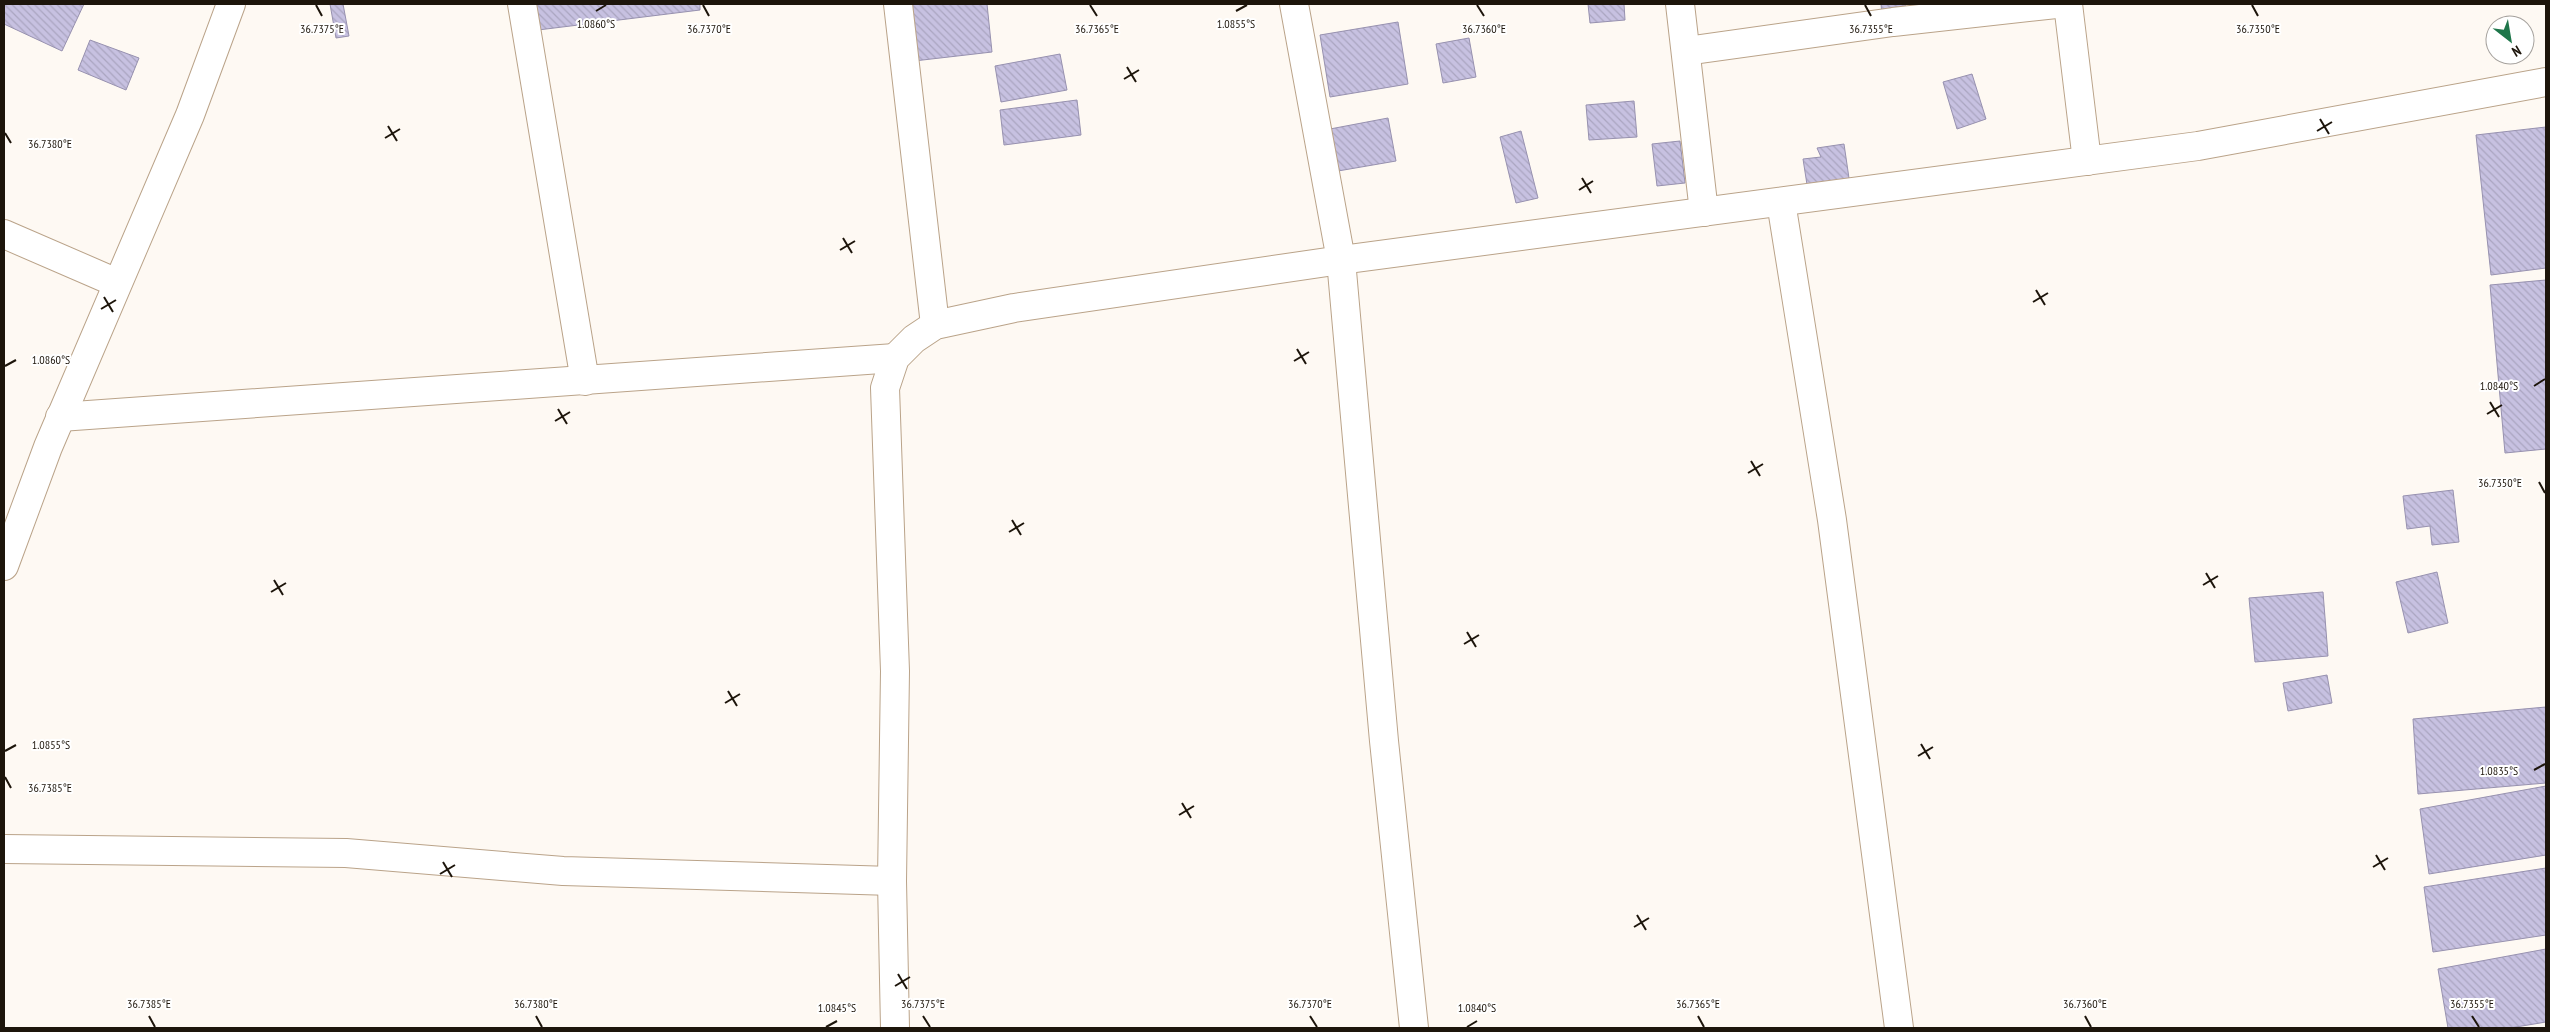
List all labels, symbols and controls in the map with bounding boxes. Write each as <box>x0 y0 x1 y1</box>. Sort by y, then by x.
north arrow <box>2485 15 2535 65</box>
text: 1.0860°S <box>577 16 615 31</box>
text: 1.0855°S <box>1217 16 1255 31</box>
text: 36.7375°E <box>300 21 344 36</box>
text: 36.7370°E <box>687 21 731 36</box>
text: 36.7365°E <box>1075 21 1119 36</box>
text: 36.7360°E <box>1462 21 1506 36</box>
text: 36.7355°E <box>1849 21 1893 36</box>
text: 36.7350°E <box>2236 21 2280 36</box>
text: N <box>2509 41 2525 61</box>
text: 36.7380°E <box>28 136 72 151</box>
text: 1.0860°S <box>32 352 70 367</box>
text: 1.0840°S <box>2480 378 2518 393</box>
text: 36.7350°E <box>2478 475 2522 490</box>
text: 1.0855°S <box>32 737 70 752</box>
text: 1.0835°S <box>2480 763 2518 778</box>
text: 36.7385°E <box>28 780 72 795</box>
text: 36.7385°E <box>127 996 171 1011</box>
text: 36.7380°E <box>514 996 558 1011</box>
text: 36.7375°E <box>901 996 945 1011</box>
text: 36.7370°E <box>1288 996 1332 1011</box>
text: 36.7365°E <box>1676 996 1720 1011</box>
text: 36.7360°E <box>2063 996 2107 1011</box>
text: 36.7355°E <box>2450 996 2494 1011</box>
text: 1.0845°S <box>818 1000 856 1015</box>
text: 1.0840°S <box>1458 1000 1496 1015</box>

